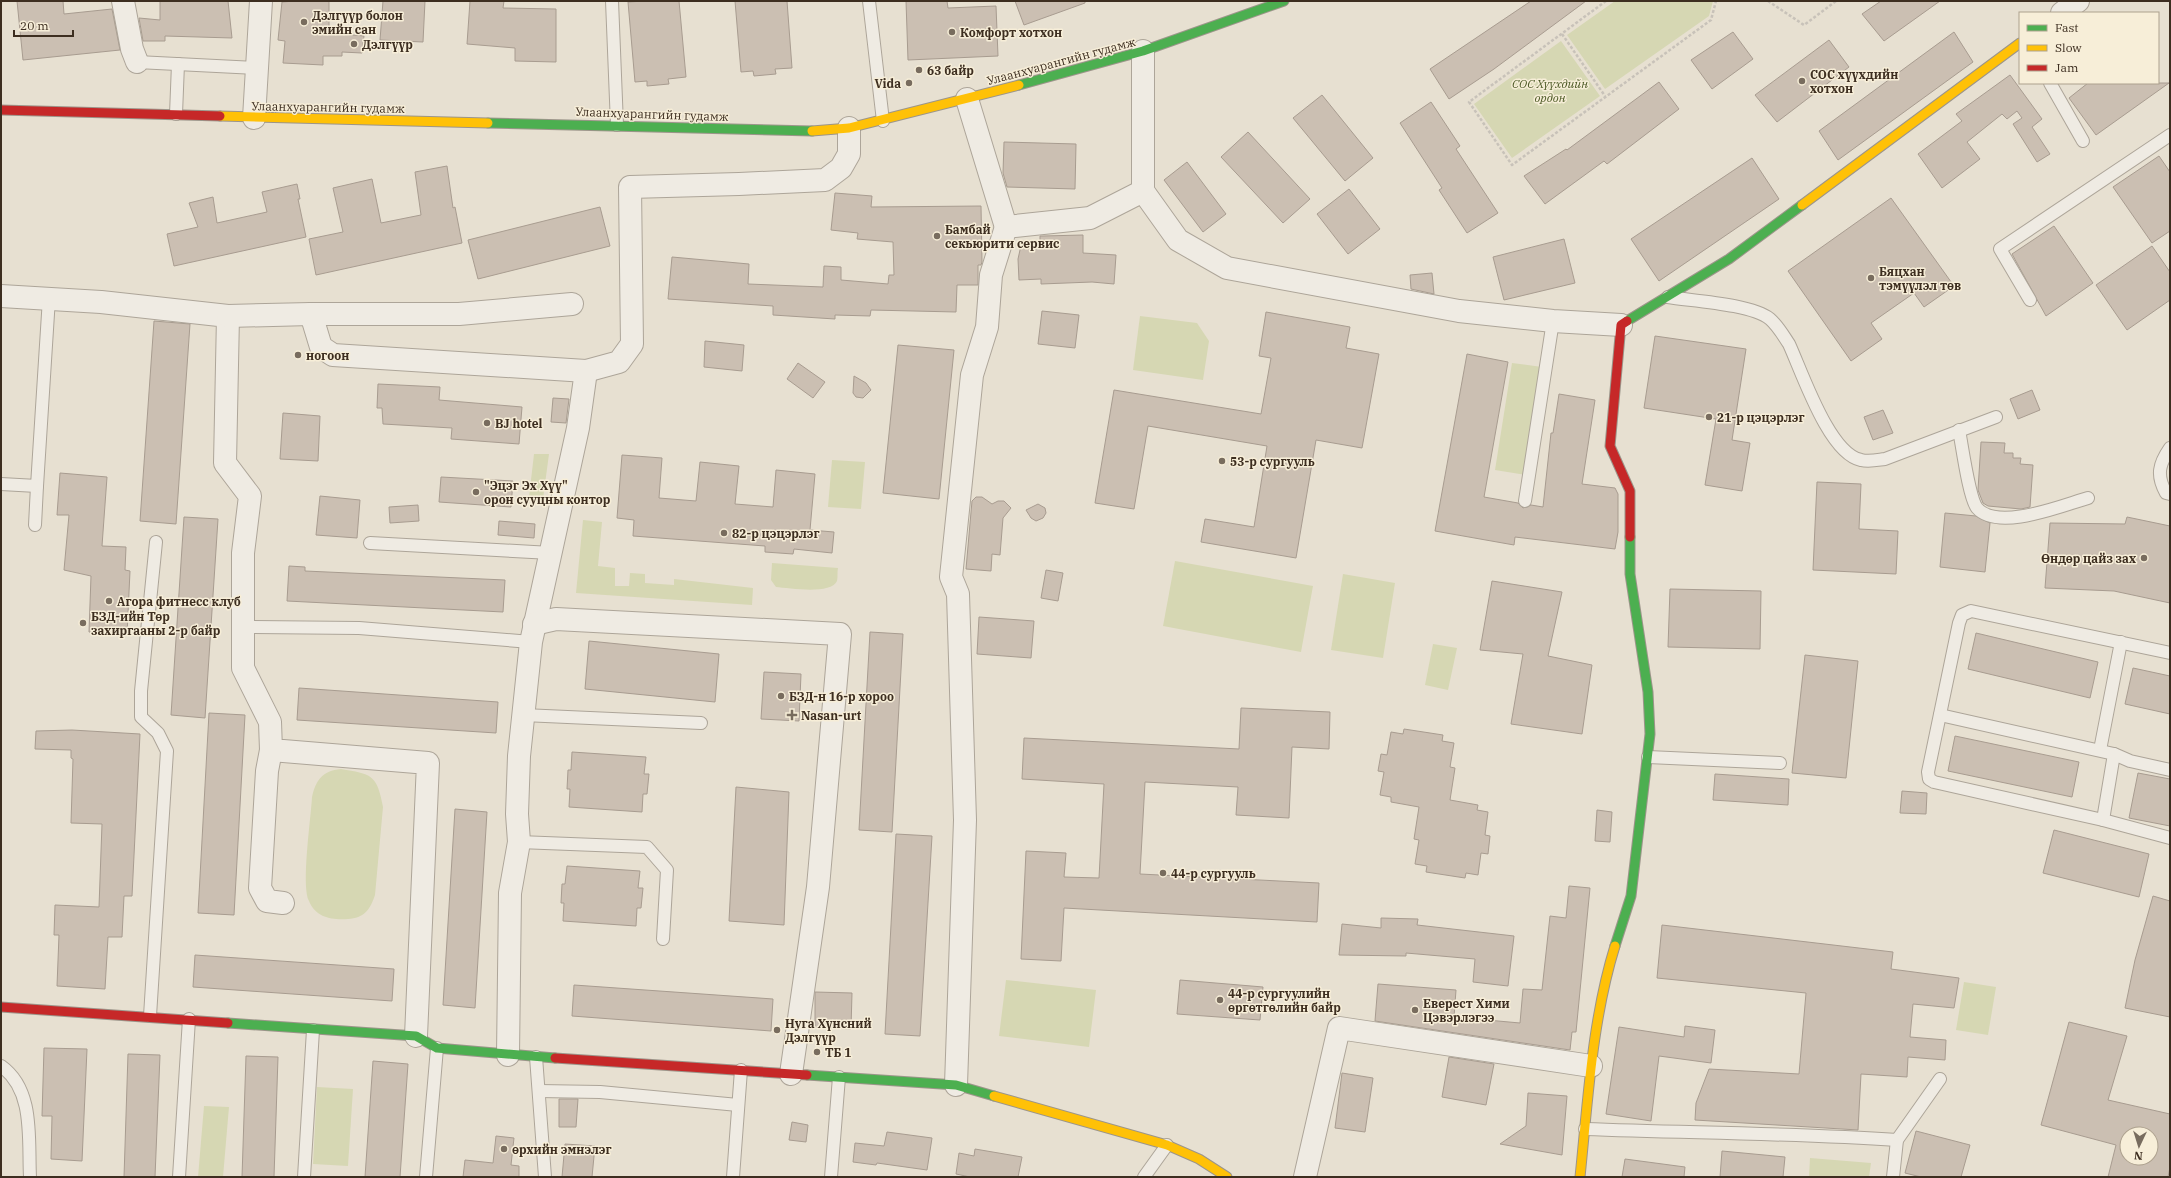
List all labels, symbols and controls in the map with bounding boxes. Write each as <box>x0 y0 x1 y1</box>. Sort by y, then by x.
place label: Дэлгүүр болон эмийн сан <box>312 8 403 37</box>
scale bar <box>14 12 73 38</box>
legend <box>2019 12 2159 84</box>
marker: Дэлгүүр болон эмийн сан <box>299 17 309 27</box>
text: 20 m <box>20 18 49 33</box>
text: Fast <box>2055 20 2079 35</box>
place label: Комфорт хотхон <box>960 25 1062 40</box>
marker: Комфорт хотхон <box>947 27 957 37</box>
street label: Улаанхуарангийн гудамж <box>985 34 1137 88</box>
place label: Дэлгүүр <box>362 37 413 52</box>
marker: Дэлгүүр <box>349 39 359 49</box>
text: Slow <box>2055 40 2082 55</box>
text: Jam <box>2055 60 2079 75</box>
place label: 63 байр <box>927 63 974 78</box>
marker: 63 байр <box>914 65 924 75</box>
place label: СОС хүүхдийн хотхон <box>1810 67 1898 96</box>
place label: Vida <box>874 76 901 91</box>
park label: СОС Хүүхдийн ордон <box>1512 76 1588 105</box>
marker: СОС хүүхдийн хотхон <box>1797 76 1807 86</box>
marker: Vida <box>904 78 914 88</box>
street label: Улаанхуарангийн гудамж <box>251 98 405 116</box>
street label: Улаанхуарангийн гудамж <box>575 104 729 124</box>
place label: Бамбай секьюрити сервис <box>945 222 1060 251</box>
marker: Бамбай секьюрити сервис <box>932 231 942 241</box>
place label: Бяцхан тэмүүлэл төв <box>1879 264 1961 293</box>
marker: Бяцхан тэмүүлэл төв <box>1866 273 1876 283</box>
place label: ногоон <box>306 348 349 363</box>
marker: ногоон <box>293 350 303 360</box>
place label: 21-р цэцэрлэг <box>1717 410 1805 425</box>
marker: 21-р цэцэрлэг <box>1704 412 1714 422</box>
place label: BJ hotel <box>495 416 542 431</box>
marker: BJ hotel <box>482 418 492 428</box>
place label: 53-р сургууль <box>1230 454 1315 469</box>
marker: 53-р сургууль <box>1217 456 1227 466</box>
place label: "Эцэг Эх Хүү" орон сууцны контор <box>484 478 611 507</box>
marker: "Эцэг Эх Хүү" орон сууцны контор <box>471 487 481 497</box>
place label: 82-р цэцэрлэг <box>732 526 820 541</box>
marker: 82-р цэцэрлэг <box>719 528 729 538</box>
place label: Өндөр цайз зах <box>2041 551 2136 566</box>
marker: Өндөр цайз зах <box>2139 553 2149 563</box>
place label: Агора фитнесс клуб <box>117 594 241 609</box>
marker: Агора фитнесс клуб <box>104 596 114 606</box>
place label: БЗД-ийн Төр захиргааны 2-р байр <box>91 609 221 638</box>
marker: БЗД-ийн Төр захиргааны 2-р байр <box>78 618 88 628</box>
place label: БЗД-н 16-р хороо <box>789 689 894 704</box>
marker: БЗД-н 16-р хороо <box>776 691 786 701</box>
place label: Nasan-urt <box>801 708 862 723</box>
marker: Nasan-urt <box>786 709 798 721</box>
place label: 44-р сургууль <box>1171 866 1256 881</box>
marker: 44-р сургууль <box>1158 868 1168 878</box>
place label: 44-р сургуулийн өргөтгөлийн байр <box>1228 986 1341 1015</box>
marker: 44-р сургуулийн өргөтгөлийн байр <box>1215 995 1225 1005</box>
place label: Еверест Хими Цэвэрлэгээ <box>1423 996 1510 1025</box>
marker: Еверест Хими Цэвэрлэгээ <box>1410 1005 1420 1015</box>
place label: Нуга Хүнсний Дэлгүүр <box>785 1016 872 1045</box>
marker: Нуга Хүнсний Дэлгүүр <box>772 1025 782 1035</box>
place label: ТБ 1 <box>825 1045 851 1060</box>
marker: ТБ 1 <box>812 1047 822 1057</box>
north arrow <box>2119 1126 2159 1166</box>
place label: өрхийн эмнэлэг <box>512 1142 612 1157</box>
marker: өрхийн эмнэлэг <box>499 1144 509 1154</box>
text: N <box>2133 1149 2143 1163</box>

